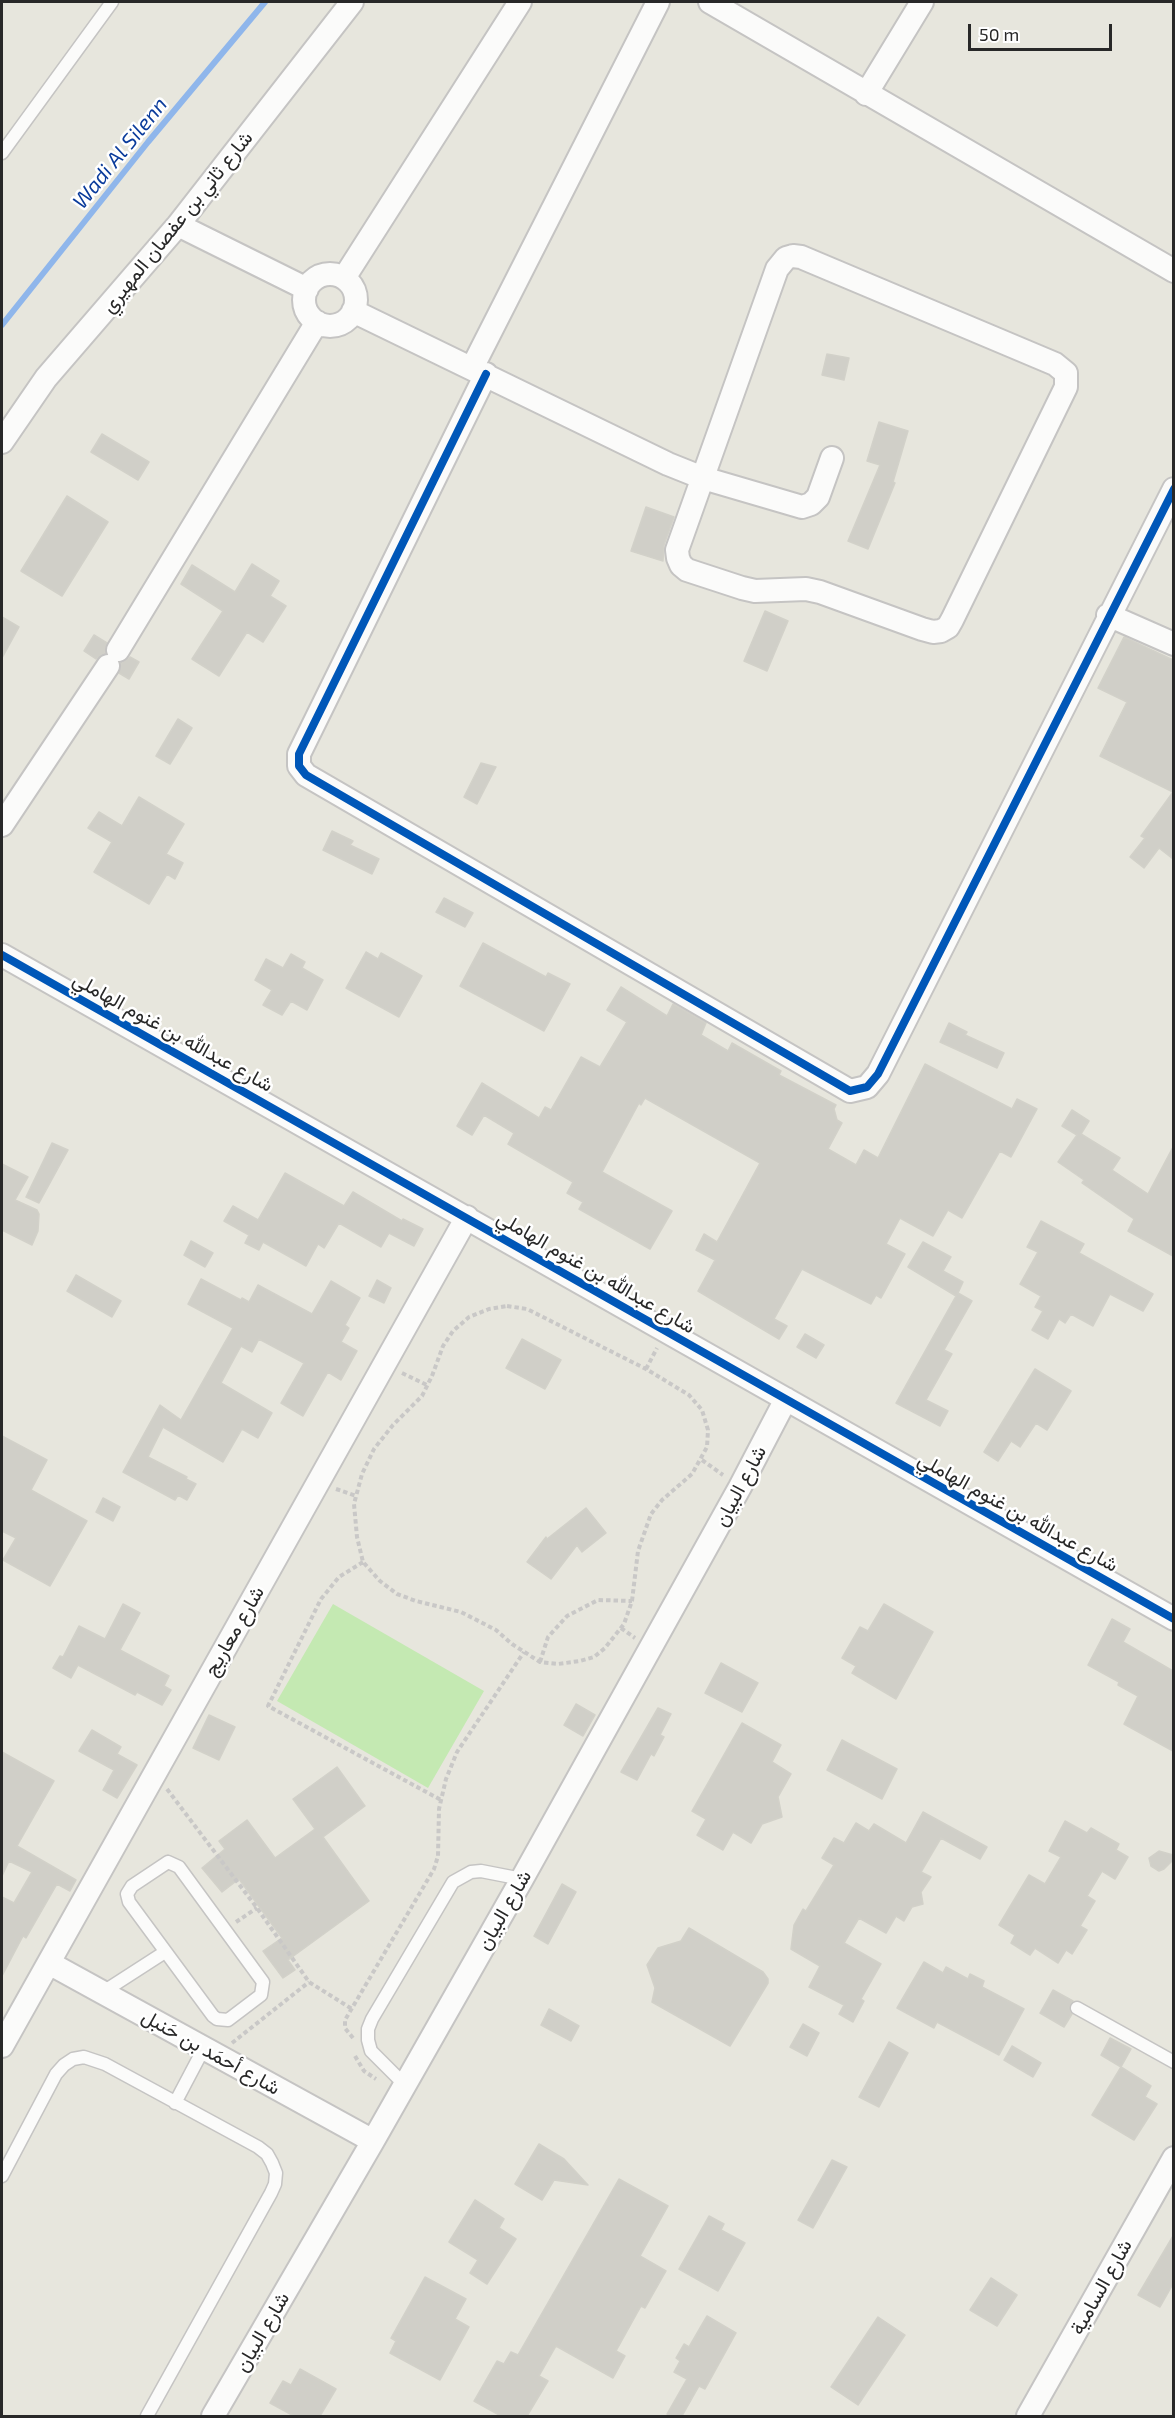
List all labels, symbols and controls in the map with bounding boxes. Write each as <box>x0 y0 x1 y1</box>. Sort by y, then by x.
scale bar <box>971 12 1115 50</box>
text: 50 m <box>979 23 1019 45</box>
water label: Wadi Al Silenn <box>67 92 173 214</box>
street label: شارع ثاني بن عفصان المهيري <box>96 126 258 318</box>
street label: شارع عبدالله بن غنوم الهاملي <box>69 967 277 1097</box>
street label: شارع عبدالله بن غنوم الهاملي <box>493 1205 699 1339</box>
street label: شارع البيان <box>709 1441 771 1531</box>
street label: شارع عبدالله بن غنوم الهاملي <box>914 1447 1122 1577</box>
street label: شارع معاريج <box>199 1582 269 1680</box>
street label: شارع البيان <box>472 1866 536 1954</box>
street label: شارع أحمَد بن حَنبل <box>138 2004 284 2100</box>
street label: شارع السامية <box>1065 2235 1137 2339</box>
street label: شارع البيان <box>230 2288 294 2376</box>

